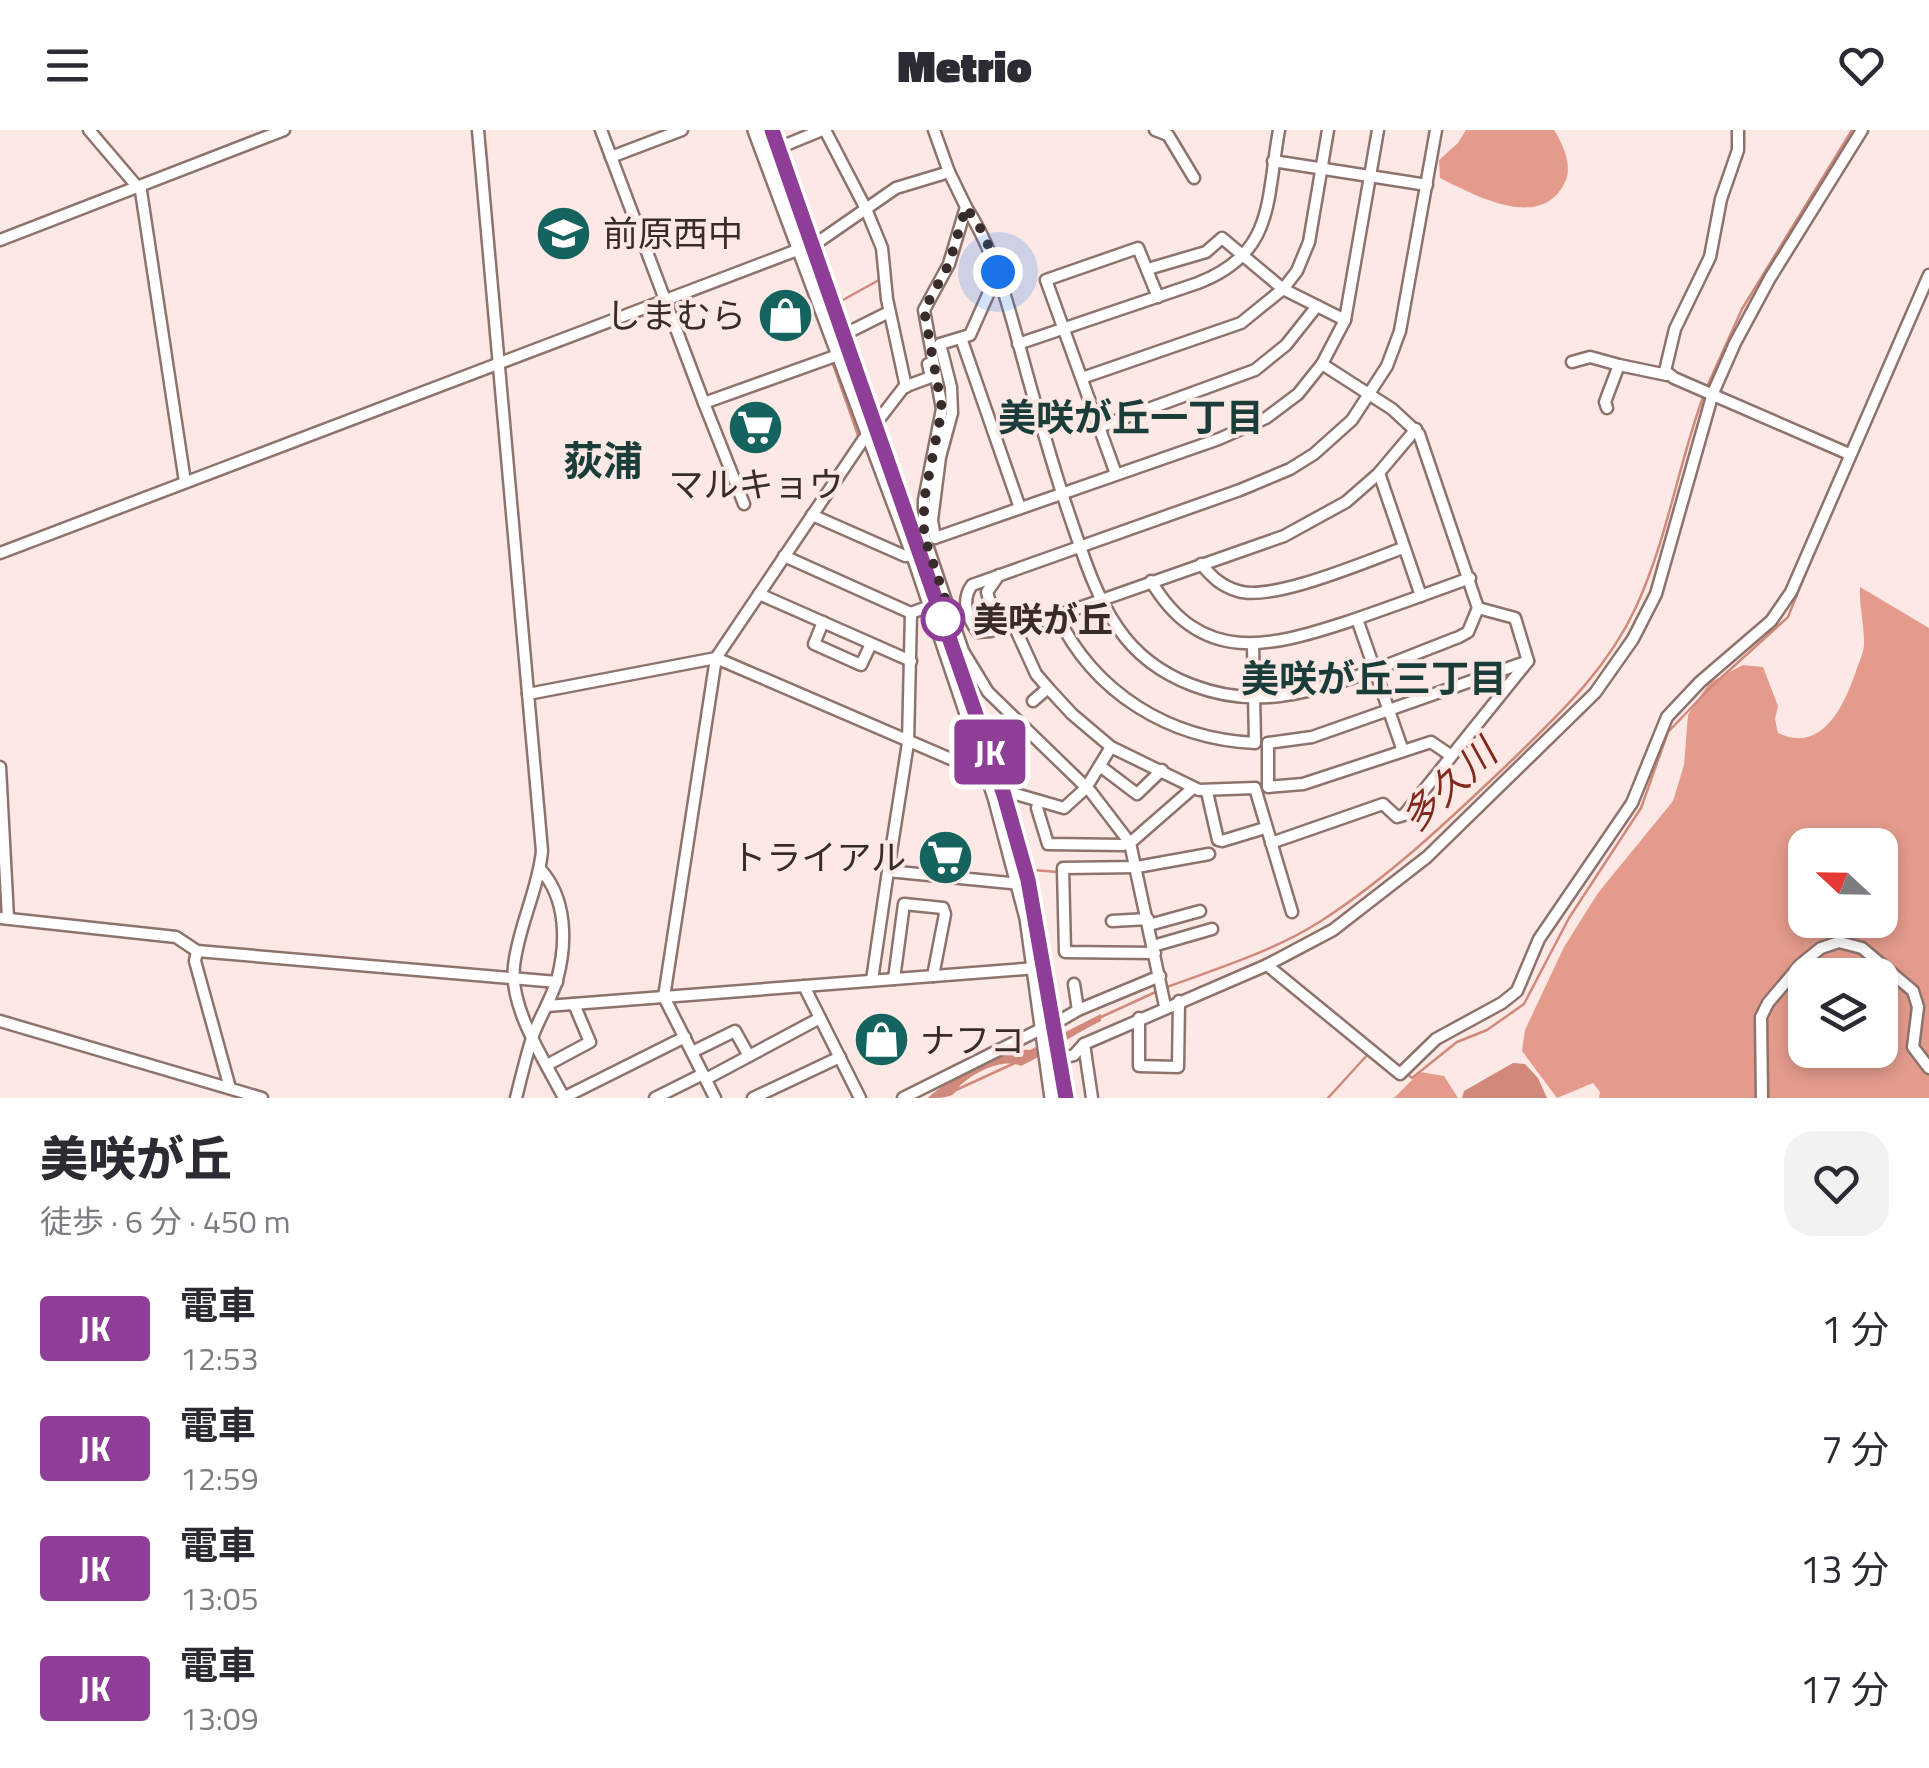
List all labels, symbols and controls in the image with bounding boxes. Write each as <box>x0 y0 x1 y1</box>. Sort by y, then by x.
text: Metrio <box>897 31 1032 99</box>
icon: menu <box>40 38 95 93</box>
icon: heart <box>1834 38 1889 93</box>
school or university icon: 前原西中 <box>534 203 594 263</box>
place label: 前原西中 <box>603 206 743 260</box>
your location <box>973 247 1023 297</box>
shop icon: しまむら <box>755 285 815 345</box>
place label: しまむら <box>606 288 746 342</box>
district label: 美咲が丘一丁目 <box>998 388 1264 446</box>
supermarket icon: マルキョウ <box>726 398 786 458</box>
district label: 荻浦 <box>563 430 643 491</box>
place label: マルキョウ <box>668 457 844 511</box>
place label: 美咲が丘 <box>973 592 1113 646</box>
marker: 美咲が丘 <box>922 598 964 640</box>
district label: 美咲が丘三丁目 <box>1241 649 1507 707</box>
line badge: JK <box>945 720 1035 784</box>
water label: 多久川 <box>1387 722 1512 845</box>
text: JK <box>974 725 1006 779</box>
supermarket icon: トライアル <box>915 827 975 887</box>
north arrow <box>1788 828 1898 938</box>
map controls <box>1788 828 1898 1068</box>
place label: トライアル <box>731 830 906 884</box>
button: layers <box>1788 958 1898 1068</box>
shop icon: ナフコ <box>851 1010 911 1070</box>
place label: ナフコ <box>920 1013 1025 1067</box>
text: 美咲が丘 <box>40 1122 232 1195</box>
button: heart <box>1784 1131 1889 1236</box>
text: 徒歩 · 6 分 · 450 m <box>40 1197 291 1245</box>
text: 電車 <box>180 1276 256 1334</box>
text: 1 分 <box>1821 1300 1889 1358</box>
text: JK <box>79 1301 111 1355</box>
text: 12:53 <box>180 1334 259 1382</box>
text: 電車 <box>180 1396 256 1454</box>
text: 7 分 <box>1821 1420 1889 1478</box>
text: JK <box>79 1421 111 1475</box>
text: 12:59 <box>180 1454 259 1502</box>
text: 電車 <box>180 1516 256 1574</box>
text: 13 分 <box>1800 1540 1889 1598</box>
text: JK <box>79 1541 111 1595</box>
text: 13:05 <box>180 1574 259 1622</box>
text: 電車 <box>180 1636 256 1694</box>
text: 17 分 <box>1800 1660 1889 1718</box>
text: JK <box>79 1661 111 1715</box>
text: 13:09 <box>180 1694 259 1742</box>

